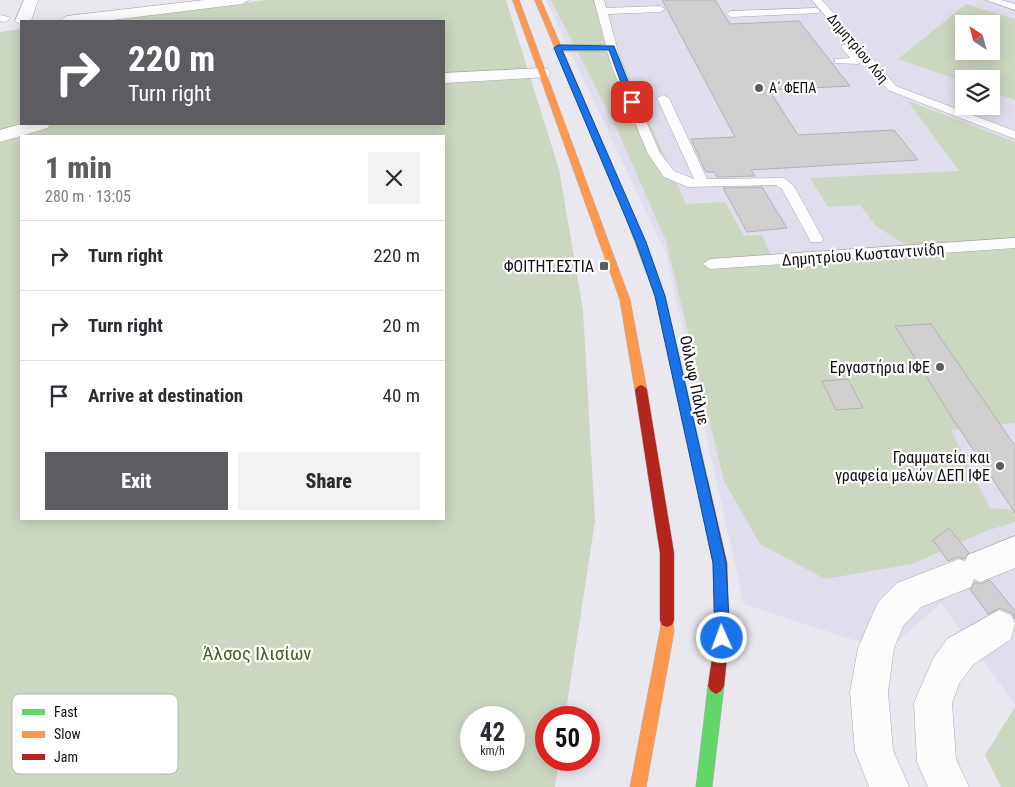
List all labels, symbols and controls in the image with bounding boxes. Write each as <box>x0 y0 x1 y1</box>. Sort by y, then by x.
street label: Δημητρίου Λόη <box>824 10 892 86</box>
north arrow <box>955 15 1000 60</box>
map controls <box>955 15 1000 115</box>
text: 220 m <box>128 39 215 80</box>
icon: right <box>45 40 110 105</box>
button: layers <box>955 70 1000 115</box>
place label: Α΄ ΦΕΠΑ <box>769 80 816 96</box>
text: Turn right <box>128 81 211 106</box>
pin <box>611 81 653 123</box>
marker: Α΄ ΦΕΠΑ <box>753 82 765 94</box>
icon: arrive <box>618 88 646 116</box>
text: 1 min <box>45 150 112 185</box>
button: close <box>368 152 420 204</box>
text: 280 m · 13:05 <box>45 187 131 206</box>
street label: Δημητρίου Κωσταντινίδη <box>781 239 945 270</box>
icon: right <box>45 242 73 270</box>
text: Turn right <box>88 244 163 267</box>
text: 220 m <box>373 244 420 267</box>
place label: ΦΟΙΤΗΤ.ΕΣΤΙΑ <box>504 257 594 276</box>
marker: ΦΟΙΤΗΤ.ΕΣΤΙΑ <box>598 260 610 272</box>
icon: right <box>45 312 73 340</box>
text: Turn right <box>88 314 163 337</box>
text: 20 m <box>383 314 420 337</box>
street label: Ούλωφ Πάλμε <box>676 334 713 427</box>
place label: Εργαστήρια ΙΦΕ <box>830 358 930 377</box>
marker: Εργαστήρια ΙΦΕ <box>934 361 946 373</box>
icon: arrive <box>45 382 73 410</box>
text: Arrive at destination <box>88 384 243 407</box>
text: 40 m <box>383 384 420 407</box>
place label: Γραμματεία και γραφεία μελών ΔΕΠ ΙΦΕ <box>835 448 990 485</box>
button: Exit <box>45 452 228 510</box>
button: Share <box>238 452 420 510</box>
marker: Γραμματεία και γραφεία μελών ΔΕΠ ΙΦΕ <box>994 460 1006 472</box>
position arrow <box>695 611 747 663</box>
park label: Άλσος Ιλισίων <box>203 642 311 665</box>
legend <box>12 694 178 774</box>
text: Fast <box>54 704 78 720</box>
speed limit sign: 50 <box>535 706 600 771</box>
text: 42 <box>480 718 505 747</box>
text: Slow <box>54 726 81 742</box>
text: km/h <box>480 744 505 758</box>
text: Jam <box>54 749 78 765</box>

